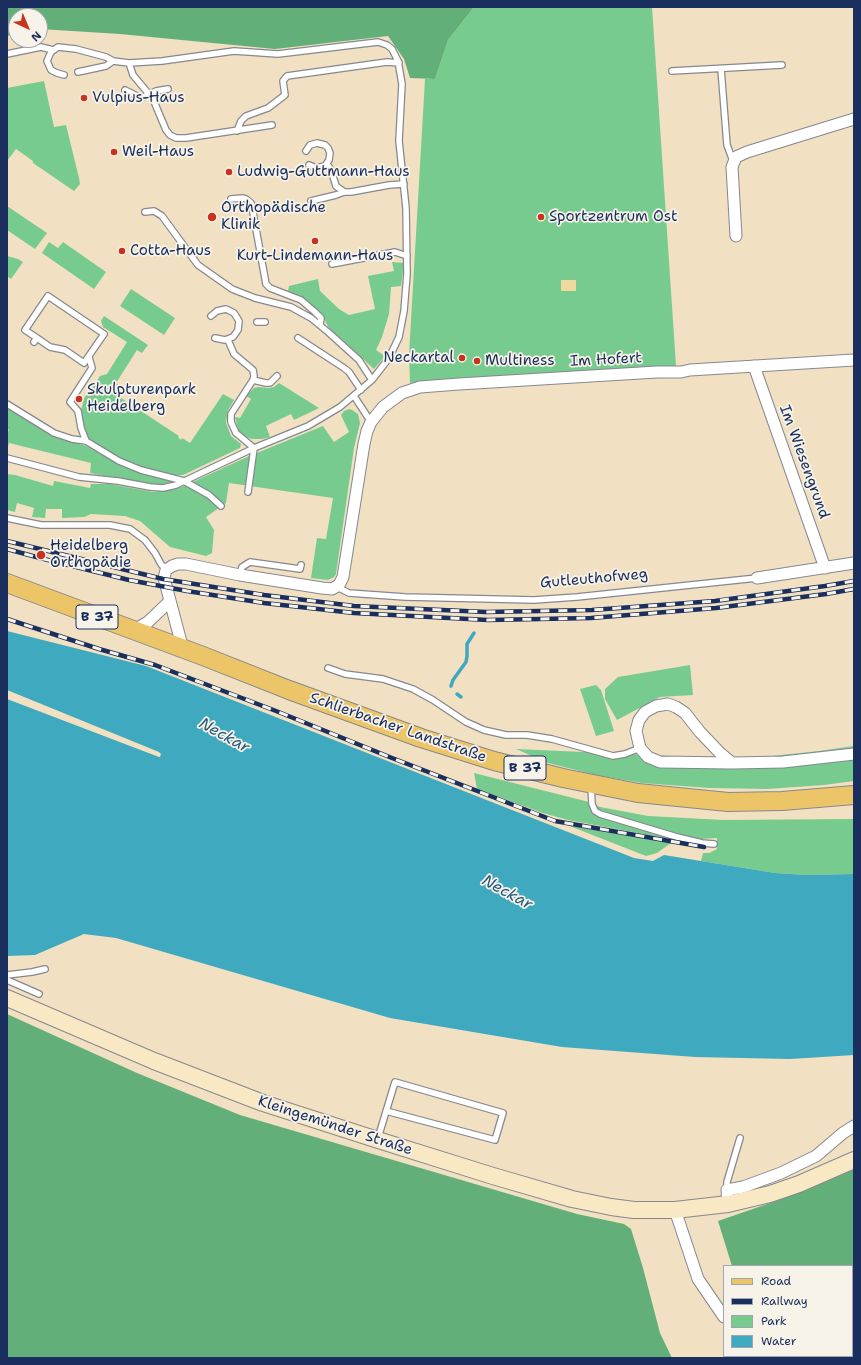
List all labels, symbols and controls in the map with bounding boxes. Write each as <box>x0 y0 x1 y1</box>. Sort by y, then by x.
north arrow <box>8 8 48 48</box>
text: N <box>28 28 44 45</box>
place label: Vulpius-Haus <box>92 89 185 107</box>
marker: Vulpius-Haus <box>79 93 89 103</box>
place label: Weil-Haus <box>122 143 194 161</box>
marker: Weil-Haus <box>109 147 119 157</box>
place label: Ludwig-Guttmann-Haus <box>237 163 410 181</box>
marker: Ludwig-Guttmann-Haus <box>224 167 234 177</box>
place label: Orthopädische Klinik <box>221 199 326 234</box>
place label: Sportzentrum Ost <box>549 208 677 226</box>
marker: Orthopädische Klinik <box>206 211 218 223</box>
marker: Sportzentrum Ost <box>536 212 546 222</box>
marker: Kurt-Lindemann-Haus <box>310 236 320 246</box>
place label: Cotta-Haus <box>130 242 211 260</box>
marker: Cotta-Haus <box>117 246 127 256</box>
place label: Kurt-Lindemann-Haus <box>237 247 393 265</box>
place label: Neckartal <box>383 349 454 367</box>
street label: Im Hofert <box>570 349 642 371</box>
place label: Multiness <box>485 352 555 370</box>
marker: Neckartal <box>457 353 467 363</box>
marker: Multiness <box>472 356 482 366</box>
place label: Skulpturenpark Heidelberg <box>87 381 196 416</box>
marker: Skulpturenpark Heidelberg <box>74 394 84 404</box>
street label: Im Wiesengrund <box>775 403 833 521</box>
place label: Heidelberg Orthopädie <box>50 537 131 572</box>
marker: Heidelberg Orthopädie <box>35 549 47 561</box>
street label: Gutleuthofweg <box>539 565 649 593</box>
road number: B 37 <box>76 605 118 629</box>
street label: Schlierbacher Landstraße <box>307 689 489 767</box>
water label: Neckar <box>195 714 253 758</box>
road number: B 37 <box>504 756 546 780</box>
water label: Neckar <box>478 871 536 915</box>
street label: Kleingemünder Straße <box>256 1093 414 1159</box>
legend <box>723 1265 853 1357</box>
text: Road <box>761 1273 791 1289</box>
text: Railway <box>761 1293 808 1309</box>
text: Park <box>761 1313 787 1329</box>
text: Water <box>761 1333 796 1349</box>

